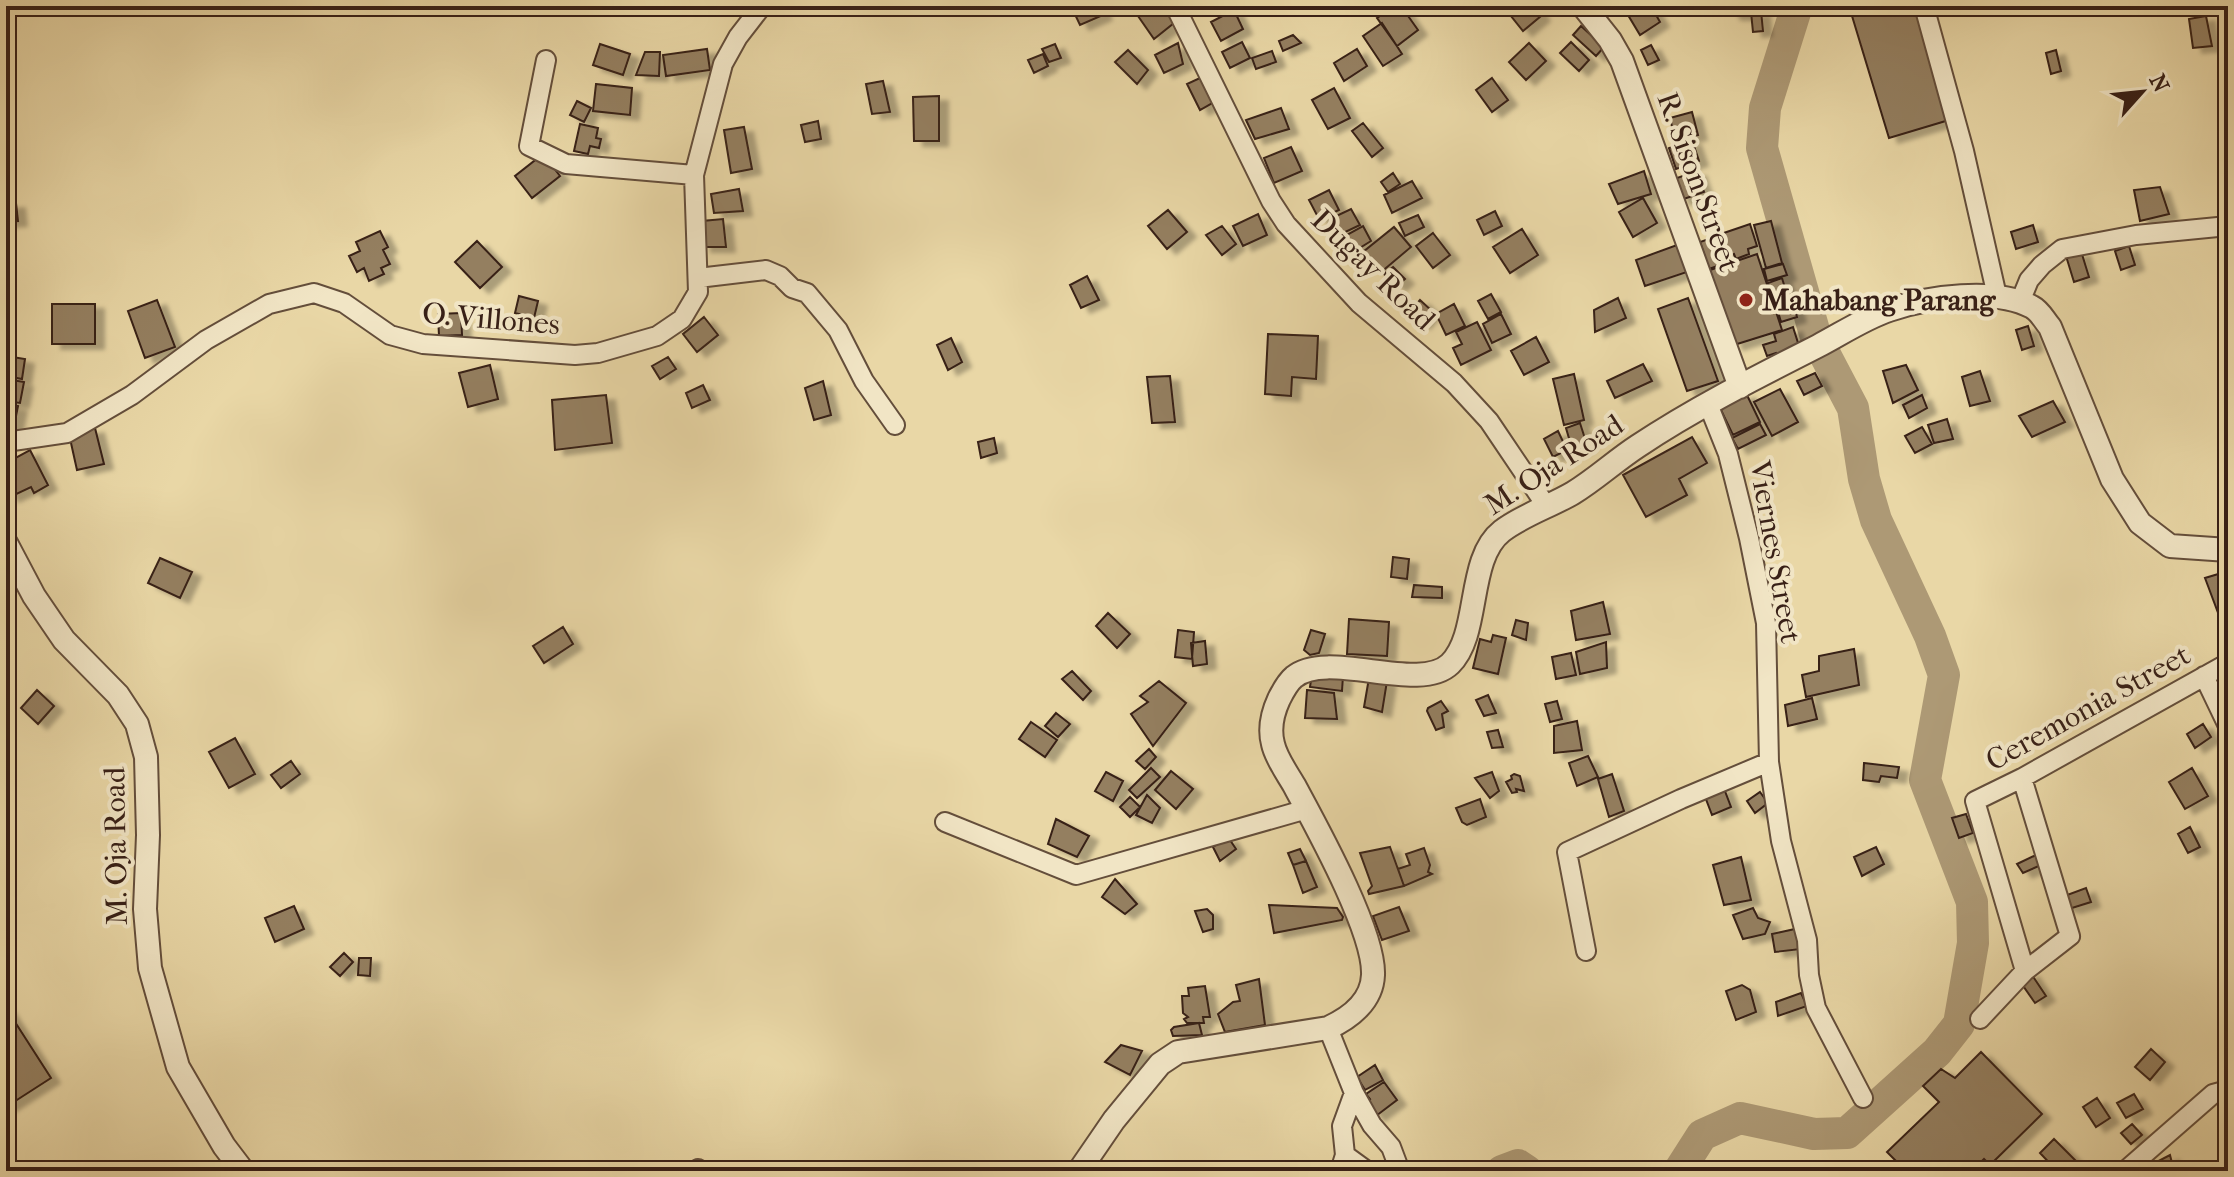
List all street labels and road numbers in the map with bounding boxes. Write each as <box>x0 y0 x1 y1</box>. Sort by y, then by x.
street label: R. Sison Street <box>1649 88 1747 277</box>
street label: Dugay Road <box>1304 202 1443 338</box>
street label: O. Villones <box>421 296 561 342</box>
street label: M. Oja Road <box>1478 407 1630 523</box>
street label: Viernes Street <box>1742 457 1808 646</box>
street label: Ceremonia Street <box>1980 637 2196 779</box>
street label: M. Oja Road <box>97 766 135 925</box>

